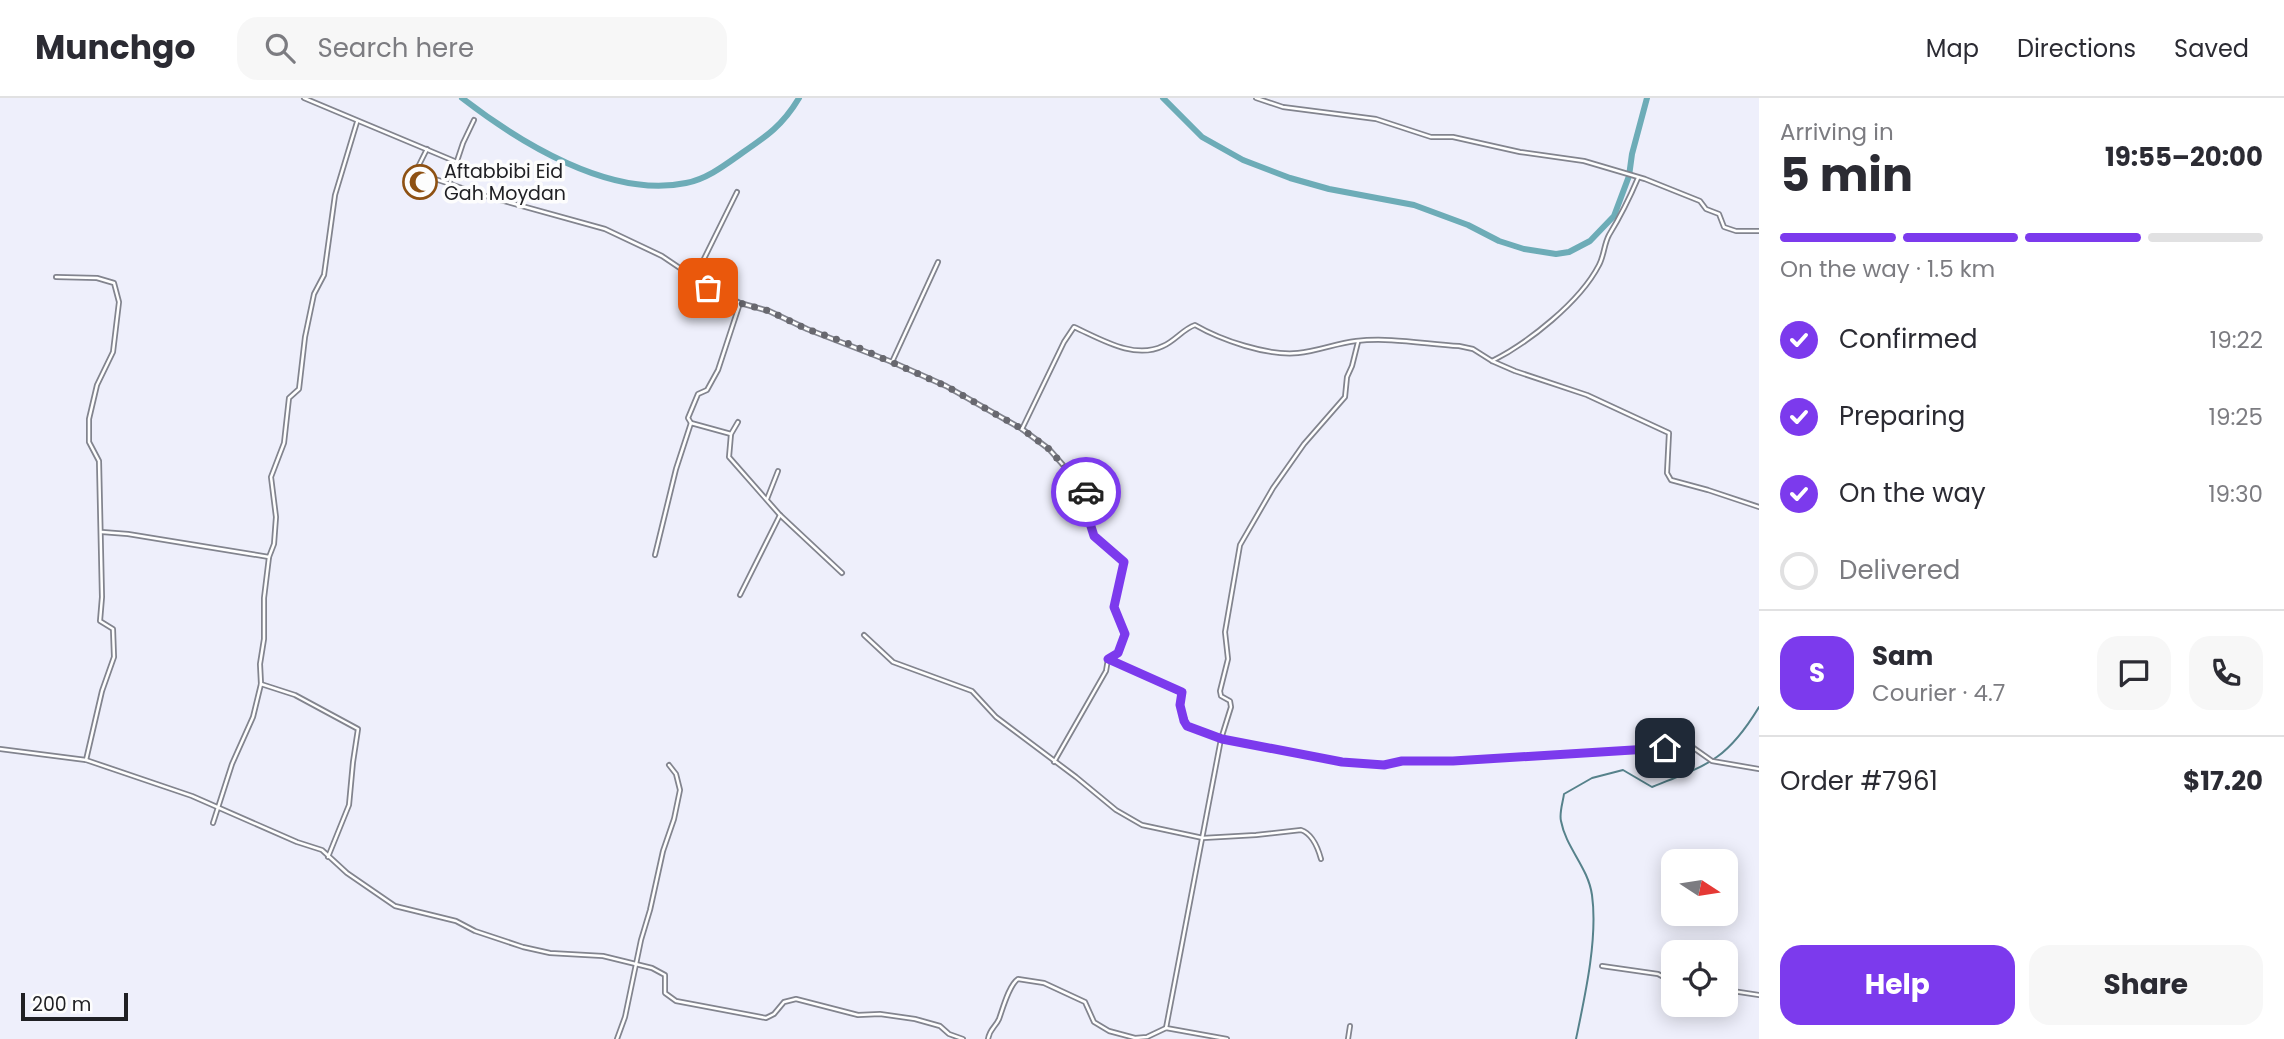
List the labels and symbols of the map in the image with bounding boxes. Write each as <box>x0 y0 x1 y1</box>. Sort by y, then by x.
place label: Aftabbibi Eid Gah Moydan <box>444 158 566 207</box>
mosque icon: Aftabbibi Eid Gah Moydan <box>401 163 439 201</box>
pin <box>678 258 738 318</box>
courier <box>1051 457 1121 527</box>
pin <box>1635 718 1695 778</box>
north arrow <box>1661 849 1738 926</box>
scale bar <box>21 990 128 1022</box>

